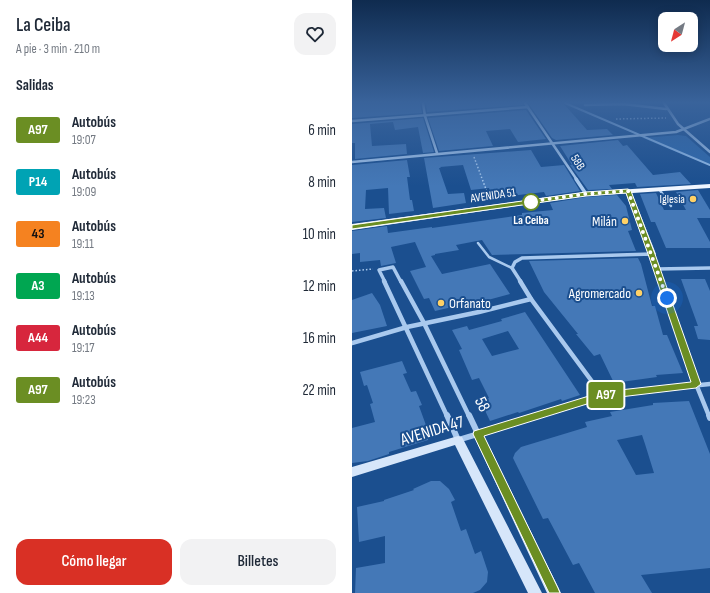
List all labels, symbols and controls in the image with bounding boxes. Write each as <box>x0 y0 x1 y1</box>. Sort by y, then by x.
north arrow <box>658 12 698 52</box>
map controls <box>658 12 698 52</box>
button: heart <box>294 13 336 55</box>
text: La Ceiba <box>16 14 71 37</box>
text: A pie · 3 min · 210 m <box>16 41 100 57</box>
text: Salidas <box>16 76 54 95</box>
text: Autobús <box>72 113 116 132</box>
text: A97 <box>28 121 48 138</box>
text: 6 min <box>308 121 336 140</box>
text: 19:07 <box>72 132 96 148</box>
street label: 58B <box>567 152 588 173</box>
text: Autobús <box>72 165 116 184</box>
text: P14 <box>29 173 47 190</box>
text: 8 min <box>308 173 336 192</box>
text: 19:09 <box>72 184 96 200</box>
street label: AVENIDA 51 <box>469 185 517 206</box>
place label: Iglesia <box>660 192 685 207</box>
marker: La Ceiba <box>522 193 540 211</box>
marker: Iglesia <box>688 194 698 204</box>
place label: La Ceiba <box>513 213 549 228</box>
place label: Milán <box>592 213 617 230</box>
marker: Milán <box>620 216 630 226</box>
text: Autobús <box>72 217 116 236</box>
text: 43 <box>32 225 44 242</box>
text: 10 min <box>303 225 336 244</box>
text: 19:11 <box>72 236 94 252</box>
text: Autobús <box>72 269 116 288</box>
text: A3 <box>32 277 44 294</box>
text: 12 min <box>303 277 336 296</box>
place label: Agromercado <box>568 285 631 302</box>
text: 19:13 <box>72 288 95 304</box>
marker: Agromercado <box>634 288 644 298</box>
your location <box>657 288 677 308</box>
place label: Orfanato <box>449 295 491 312</box>
marker: Orfanato <box>436 298 446 308</box>
text: Autobús <box>72 321 116 340</box>
text: A44 <box>28 329 48 346</box>
text: 16 min <box>303 329 336 348</box>
text: 19:17 <box>72 340 95 356</box>
text: Autobús <box>72 373 116 392</box>
text: A97 <box>28 381 48 398</box>
text: 22 min <box>302 381 336 400</box>
line badge: A97 <box>583 382 629 408</box>
text: A97 <box>596 386 616 403</box>
text: 19:23 <box>72 392 96 408</box>
street label: 58 <box>470 394 494 415</box>
street label: AVENIDA 47 <box>397 412 467 450</box>
button: Cómo llegar <box>16 539 172 585</box>
button: Billetes <box>180 539 336 585</box>

